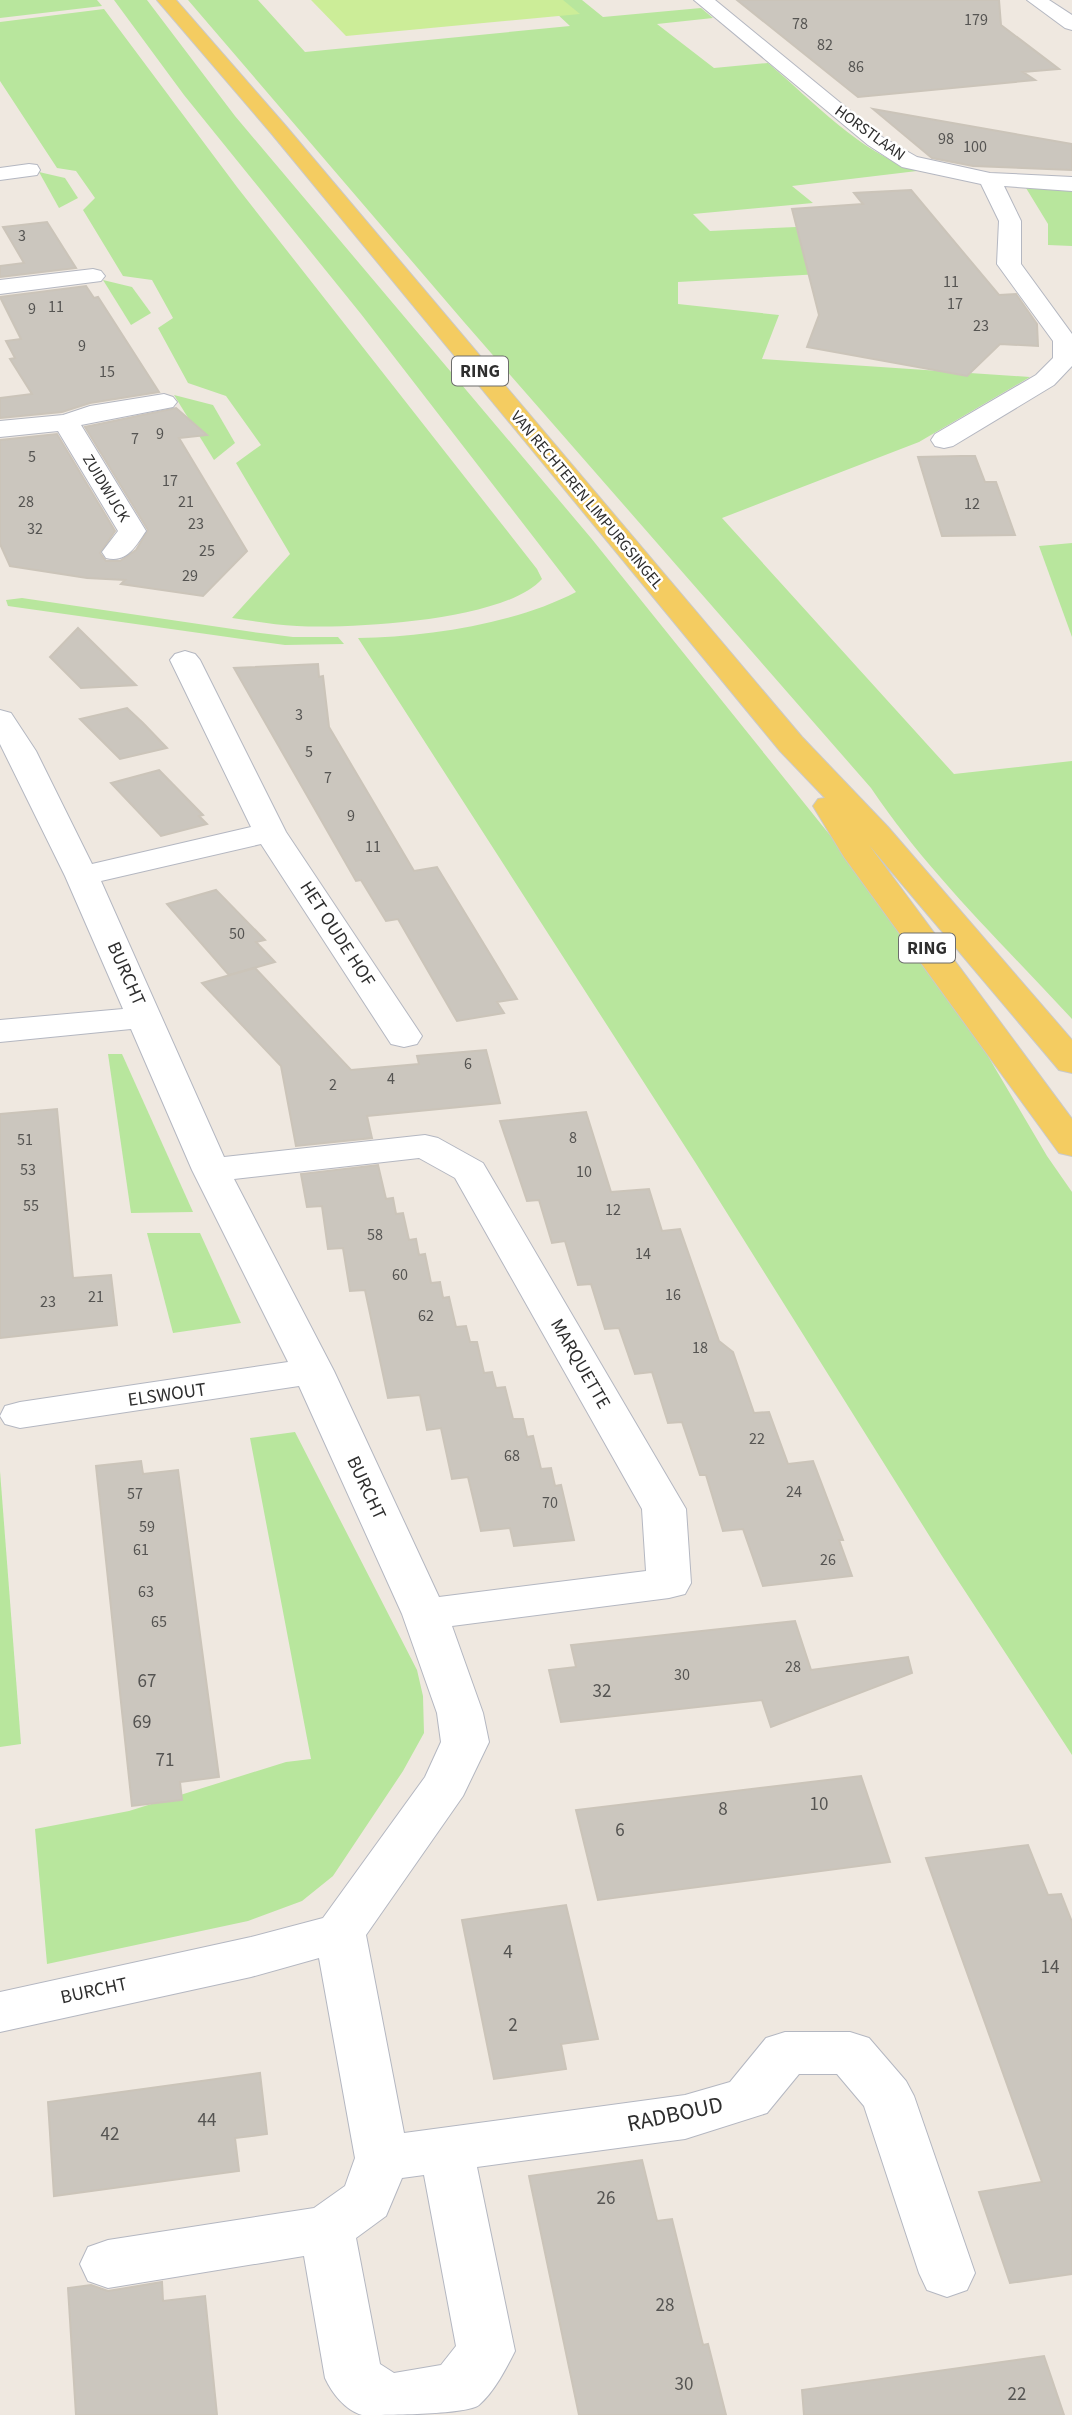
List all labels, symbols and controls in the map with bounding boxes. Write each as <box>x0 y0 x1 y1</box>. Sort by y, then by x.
house number: 179 <box>964 9 988 31</box>
house number: 78 <box>792 13 808 35</box>
house number: 82 <box>817 34 833 56</box>
house number: 86 <box>848 56 864 78</box>
street label: HORSTLAAN <box>830 100 910 166</box>
house number: 98 <box>938 128 954 150</box>
house number: 100 <box>963 136 987 158</box>
house number: 3 <box>18 225 26 247</box>
house number: 11 <box>943 271 959 293</box>
house number: 17 <box>947 293 963 315</box>
house number: 11 <box>48 296 64 318</box>
house number: 9 <box>28 298 36 320</box>
house number: 23 <box>973 315 989 337</box>
house number: 9 <box>78 335 86 357</box>
road number: RING <box>452 356 508 386</box>
house number: 15 <box>99 361 115 383</box>
street label: VAN RECHTEREN LIMPURGSINGEL <box>506 406 668 594</box>
house number: 9 <box>156 423 164 445</box>
house number: 7 <box>131 428 139 450</box>
house number: 5 <box>28 446 36 468</box>
street label: ZUIDWIJCK <box>77 450 135 527</box>
house number: 17 <box>162 470 178 492</box>
house number: 28 <box>18 491 34 513</box>
house number: 21 <box>178 491 194 513</box>
house number: 12 <box>964 493 980 515</box>
house number: 23 <box>188 513 204 535</box>
house number: 32 <box>27 518 43 540</box>
house number: 25 <box>199 540 215 562</box>
house number: 29 <box>182 565 198 587</box>
house number: 3 <box>295 704 303 726</box>
house number: 5 <box>305 741 313 763</box>
house number: 7 <box>324 767 332 789</box>
house number: 9 <box>347 805 355 827</box>
house number: 11 <box>365 836 381 858</box>
street label: HET OUDE HOF <box>293 876 381 992</box>
house number: 50 <box>229 923 245 945</box>
road number: RING <box>899 933 955 962</box>
street label: BURCHT <box>100 938 152 1010</box>
house number: 6 <box>464 1053 472 1075</box>
house number: 4 <box>387 1068 395 1090</box>
house number: 2 <box>329 1074 337 1096</box>
house number: 8 <box>569 1127 577 1149</box>
house number: 51 <box>17 1129 33 1151</box>
house number: 53 <box>20 1159 36 1181</box>
house number: 10 <box>576 1161 592 1183</box>
house number: 55 <box>23 1195 39 1217</box>
house number: 12 <box>605 1199 621 1221</box>
house number: 58 <box>367 1224 383 1246</box>
house number: 14 <box>635 1243 651 1265</box>
house number: 60 <box>392 1264 408 1286</box>
house number: 16 <box>665 1284 681 1306</box>
house number: 21 <box>88 1286 104 1308</box>
house number: 23 <box>40 1291 56 1313</box>
house number: 62 <box>418 1305 434 1327</box>
street label: MARQUETTE <box>543 1314 617 1414</box>
house number: 18 <box>692 1337 708 1359</box>
street label: ELSWOUT <box>126 1376 208 1414</box>
house number: 22 <box>749 1428 765 1450</box>
house number: 68 <box>504 1445 520 1467</box>
street label: BURCHT <box>339 1452 393 1524</box>
house number: 24 <box>786 1481 802 1503</box>
house number: 57 <box>127 1483 143 1505</box>
house number: 70 <box>542 1492 558 1514</box>
house number: 59 <box>139 1516 155 1538</box>
house number: 61 <box>133 1539 149 1561</box>
house number: 26 <box>820 1549 836 1571</box>
house number: 63 <box>138 1581 154 1603</box>
house number: 65 <box>151 1611 167 1633</box>
house number: 28 <box>785 1656 801 1678</box>
house number: 30 <box>674 1664 690 1686</box>
house number: 67 <box>138 1668 156 1695</box>
house number: 32 <box>593 1678 611 1705</box>
house number: 69 <box>133 1709 151 1736</box>
house number: 71 <box>156 1747 174 1774</box>
house number: 10 <box>810 1791 828 1818</box>
house number: 8 <box>718 1796 728 1823</box>
house number: 6 <box>615 1817 625 1844</box>
house number: 4 <box>503 1939 513 1966</box>
house number: 14 <box>1041 1954 1059 1981</box>
street label: BURCHT <box>58 1971 130 2011</box>
house number: 2 <box>508 2012 518 2039</box>
street label: RADBOUD <box>624 2088 726 2140</box>
house number: 44 <box>198 2107 216 2134</box>
house number: 42 <box>101 2121 119 2148</box>
house number: 26 <box>597 2185 615 2212</box>
house number: 28 <box>656 2292 674 2319</box>
house number: 30 <box>675 2371 693 2398</box>
house number: 22 <box>1008 2381 1026 2408</box>

